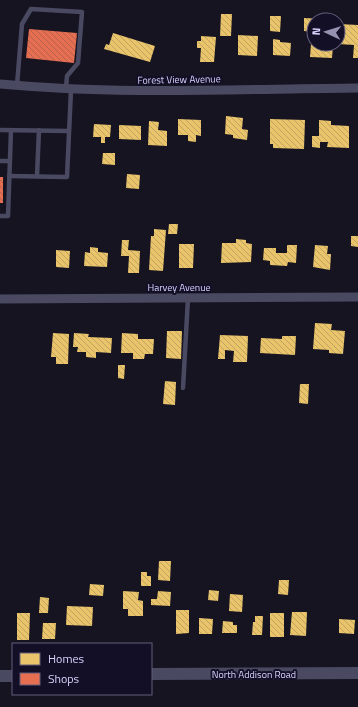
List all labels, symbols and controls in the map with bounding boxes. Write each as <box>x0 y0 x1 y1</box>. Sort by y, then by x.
north arrow <box>306 12 346 52</box>
text: N <box>308 27 324 36</box>
street label: Forest View Avenue <box>137 71 221 88</box>
street label: Harvey Avenue <box>147 280 211 295</box>
legend <box>12 643 152 695</box>
text: Homes <box>48 649 84 668</box>
street label: North Addison Road <box>212 667 296 682</box>
text: Shops <box>48 669 80 688</box>

